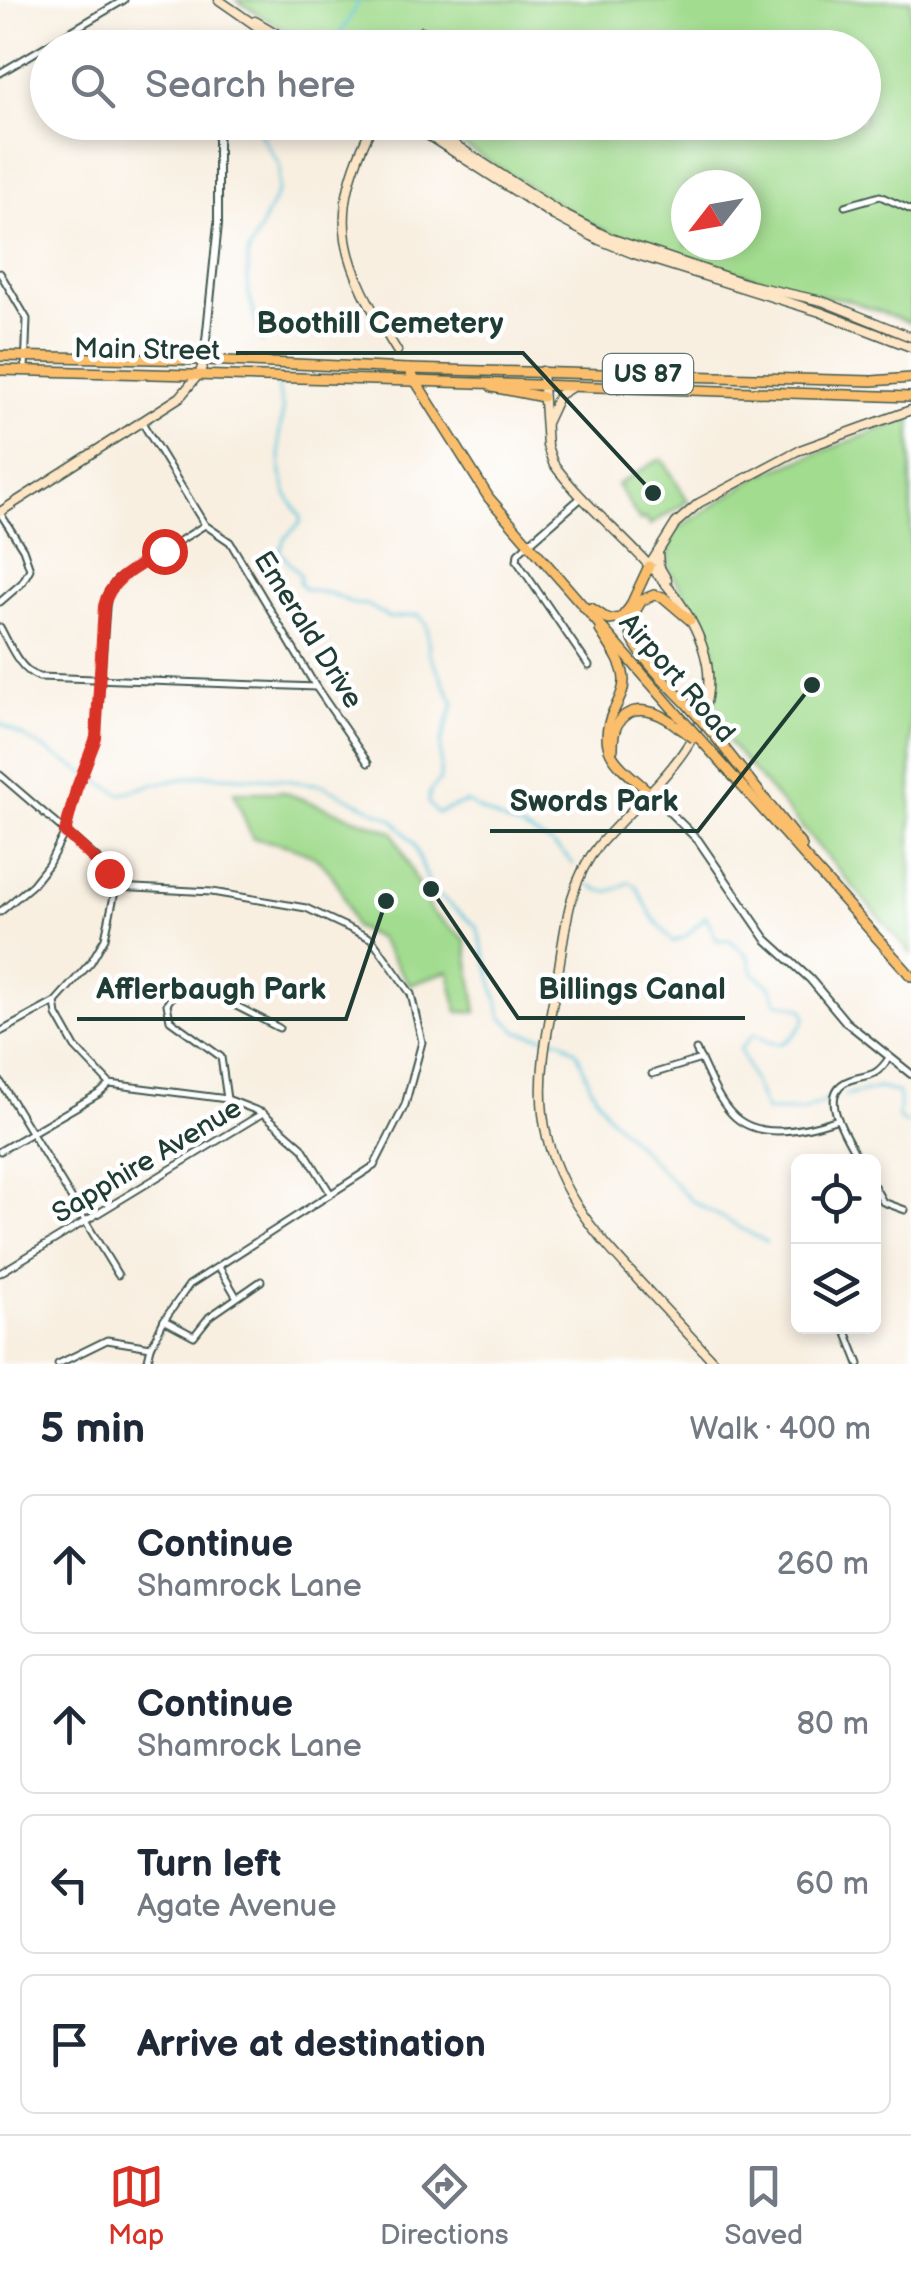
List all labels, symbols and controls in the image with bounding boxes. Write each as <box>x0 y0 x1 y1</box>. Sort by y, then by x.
search box <box>30 30 881 140</box>
icon: search <box>65 58 120 113</box>
text: Search here <box>145 63 356 108</box>
north arrow <box>671 170 761 260</box>
callout: Boothill Cemetery <box>236 293 523 353</box>
text: Boothill Cemetery <box>257 306 504 342</box>
street label: Main Street <box>74 332 221 368</box>
road number: US 87 <box>603 354 693 394</box>
route start <box>142 529 188 575</box>
street label: Emerald Drive <box>247 545 369 715</box>
street label: Airport Road <box>612 607 742 749</box>
callout: Swords Park <box>490 771 698 831</box>
text: Swords Park <box>510 784 679 820</box>
route end <box>87 851 133 897</box>
callout: Billings Canal <box>518 958 745 1018</box>
callout: Afflerbaugh Park <box>77 959 346 1019</box>
text: Afflerbaugh Park <box>95 972 326 1008</box>
text: Billings Canal <box>538 972 726 1008</box>
street label: Sapphire Avenue <box>46 1091 248 1231</box>
map controls <box>791 1154 881 1334</box>
button: locate <box>791 1154 881 1244</box>
button: layers <box>791 1244 881 1334</box>
text: 5 min <box>40 1404 145 1455</box>
text: Walk · 400 m <box>690 1410 871 1449</box>
text: Continue <box>137 1522 293 1567</box>
icon: ahead <box>42 1537 97 1592</box>
text: 260 m <box>777 1545 869 1584</box>
text: Shamrock Lane <box>137 1567 362 1606</box>
text: Continue <box>137 1682 293 1727</box>
icon: ahead <box>42 1697 97 1752</box>
text: 80 m <box>796 1705 869 1744</box>
text: Shamrock Lane <box>137 1727 362 1766</box>
text: Turn left <box>137 1842 281 1887</box>
icon: left <box>42 1857 97 1912</box>
text: 60 m <box>796 1865 869 1904</box>
text: Agate Avenue <box>137 1887 336 1926</box>
icon: arrive <box>42 2017 97 2072</box>
text: Arrive at destination <box>137 2022 486 2067</box>
tab: Map <box>108 2159 164 2252</box>
tab: Directions <box>380 2159 509 2252</box>
tab: Saved <box>725 2159 803 2252</box>

